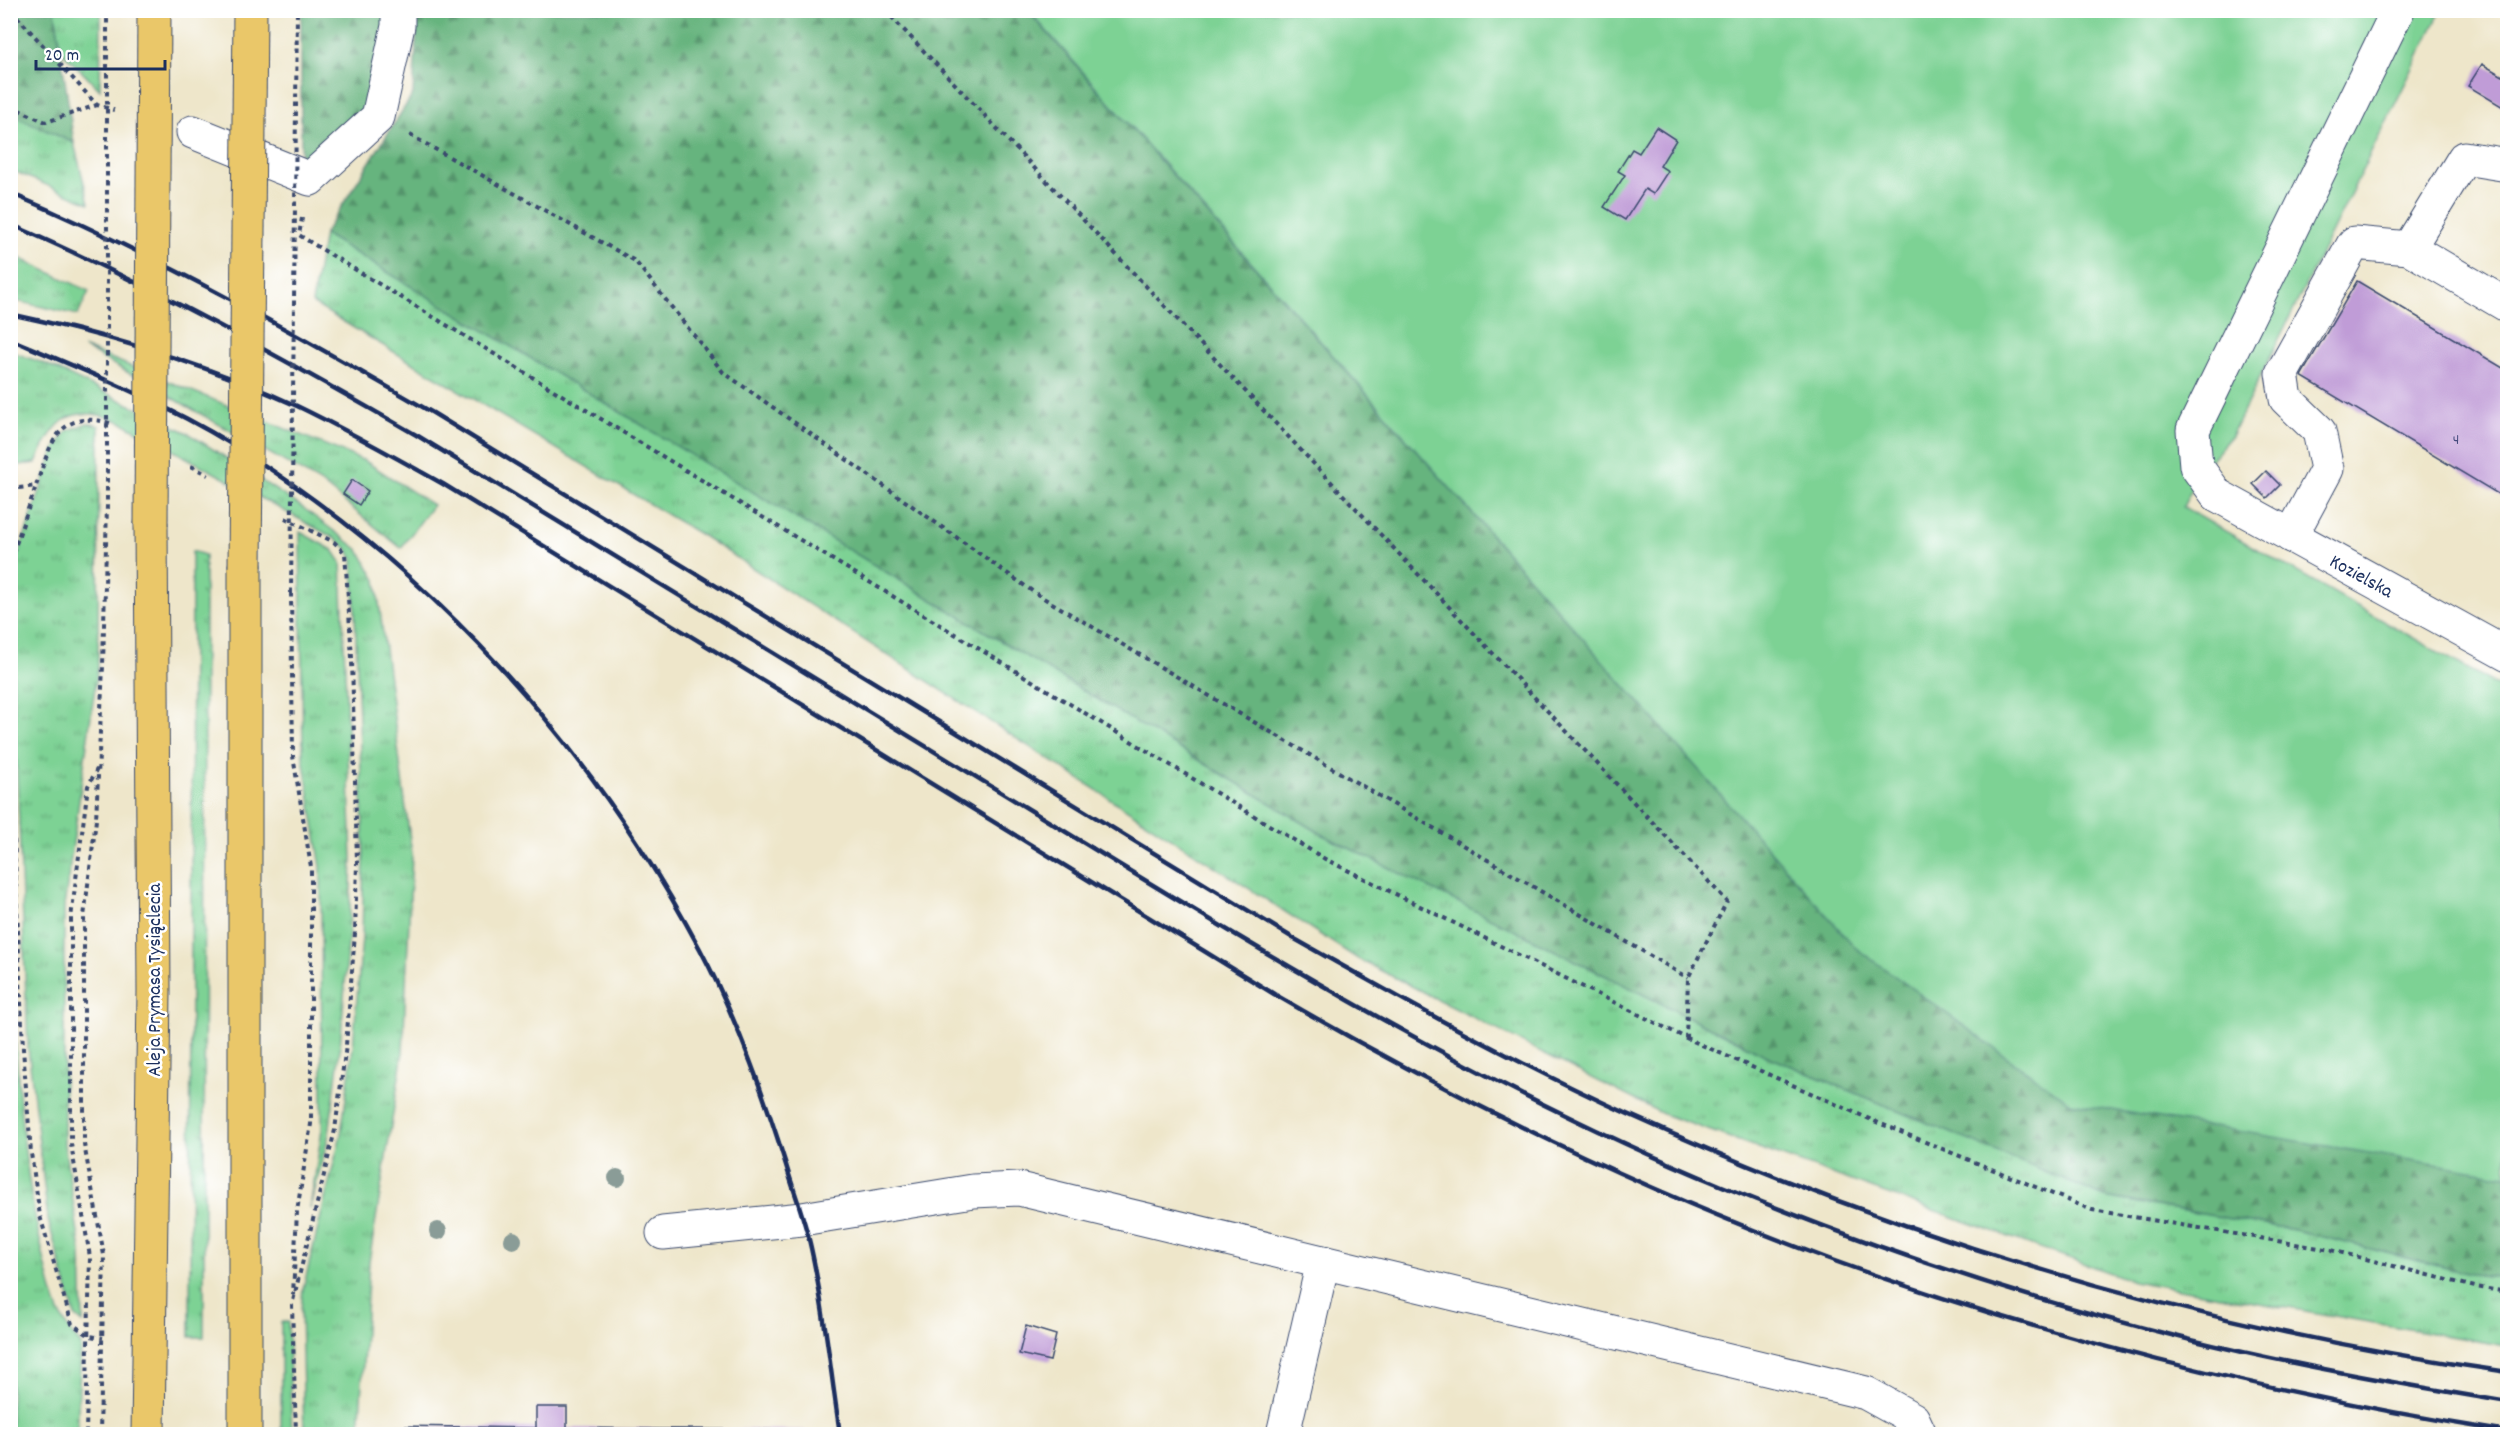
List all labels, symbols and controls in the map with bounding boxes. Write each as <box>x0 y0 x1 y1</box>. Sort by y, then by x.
scale bar <box>36 33 165 71</box>
text: 20 m <box>45 44 79 69</box>
house number: 4 <box>2453 429 2459 452</box>
street label: Kozielska <box>2324 549 2398 607</box>
street label: Aleja Prymasa Tysiąclecia <box>142 883 170 1077</box>

